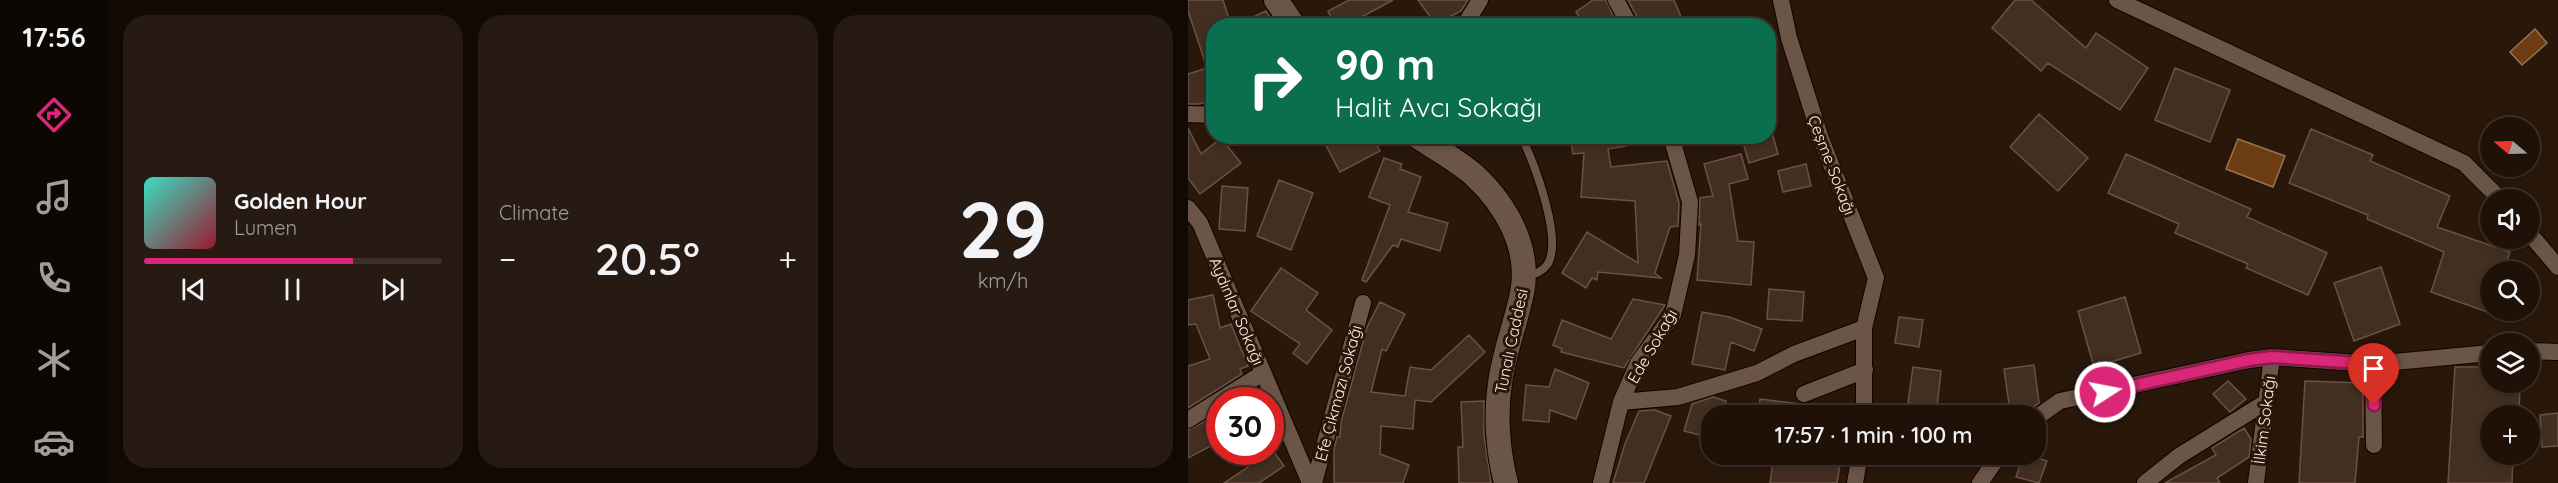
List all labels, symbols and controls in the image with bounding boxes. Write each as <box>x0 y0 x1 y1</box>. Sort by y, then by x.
text: 17:56 <box>22 20 86 54</box>
text: 90 m <box>1335 38 1435 91</box>
icon: right <box>1236 42 1314 120</box>
text: Halit Avcı Sokağı <box>1335 90 1542 124</box>
icon: directions <box>33 94 75 136</box>
street label: Çeşme Sokağı <box>1804 112 1860 218</box>
north arrow <box>2480 117 2540 177</box>
map controls <box>2480 117 2540 465</box>
icon: music <box>33 176 75 218</box>
text: 29 <box>959 180 1047 278</box>
text: Golden Hour <box>234 187 367 215</box>
button: sound <box>2480 189 2540 249</box>
text: Climate <box>499 200 569 225</box>
text: Lumen <box>234 215 297 240</box>
text: 20.5° <box>595 230 700 286</box>
text: − <box>499 238 516 279</box>
text: + <box>778 238 797 279</box>
street label: Aydınlar Sokağı <box>1205 254 1269 368</box>
icon: phone <box>33 257 75 299</box>
button: search <box>2480 261 2540 321</box>
text: km/h <box>978 268 1028 293</box>
icon: previous <box>177 273 210 306</box>
icon: pause <box>276 273 309 306</box>
icon: next <box>376 273 409 306</box>
street label: Tunalı Caddesi <box>1490 287 1532 395</box>
street label: Ede Sokağı <box>1623 305 1681 387</box>
street label: Efe Çıkmazı Sokağı <box>1310 323 1366 463</box>
button: layers <box>2480 333 2540 393</box>
icon: climate <box>33 339 75 381</box>
pin <box>2348 343 2399 405</box>
icon: arrive <box>2357 352 2390 385</box>
position arrow <box>2073 360 2137 424</box>
street label: İlkim Sokağı <box>2249 375 2279 465</box>
speed limit sign: 30 <box>1206 387 1284 465</box>
button: + <box>2480 405 2540 465</box>
icon: car <box>33 421 75 463</box>
text: 17:57 · 1 min · 100 m <box>1774 421 1973 449</box>

